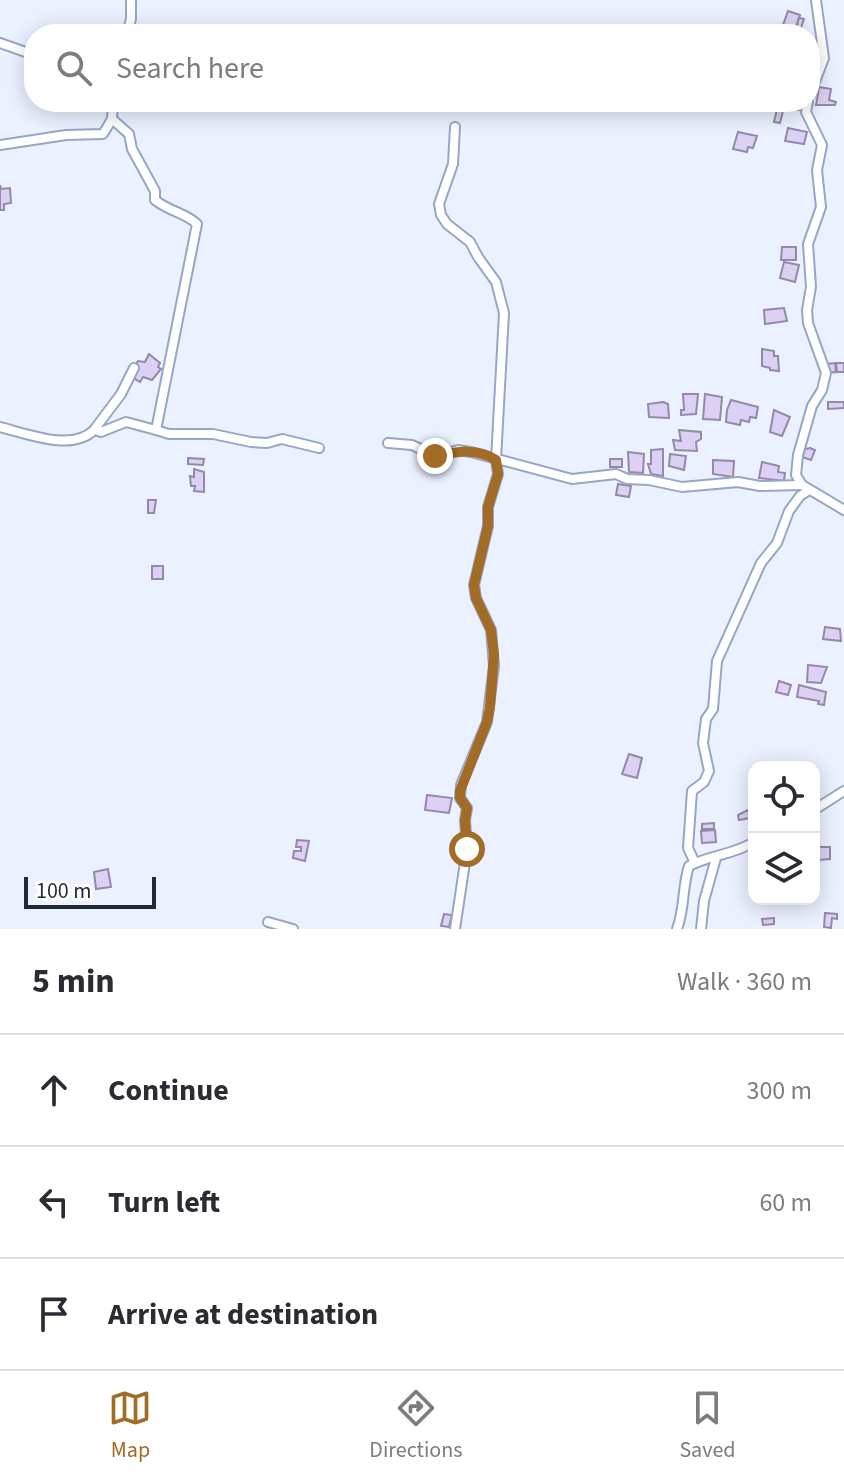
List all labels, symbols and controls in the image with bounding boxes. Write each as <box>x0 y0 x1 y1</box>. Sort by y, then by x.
search box <box>24 24 820 112</box>
icon: search <box>52 46 96 90</box>
text: Search here <box>116 47 264 90</box>
route end <box>417 438 453 474</box>
map controls <box>748 761 820 905</box>
button: locate <box>748 761 820 833</box>
route start <box>449 831 485 867</box>
button: layers <box>748 833 820 905</box>
scale bar <box>24 873 156 909</box>
text: 100 m <box>36 875 91 907</box>
text: 5 min <box>32 957 115 1006</box>
text: Walk · 360 m <box>677 963 812 1000</box>
icon: ahead <box>32 1068 76 1112</box>
text: Continue <box>108 1069 229 1112</box>
text: 300 m <box>746 1072 812 1109</box>
icon: left <box>32 1180 76 1224</box>
text: Turn left <box>108 1181 220 1224</box>
text: 60 m <box>759 1184 812 1221</box>
icon: arrive <box>32 1292 76 1336</box>
text: Arrive at destination <box>108 1293 378 1336</box>
tab: Map <box>108 1386 152 1466</box>
tab: Directions <box>369 1386 462 1466</box>
tab: Saved <box>679 1386 736 1466</box>

